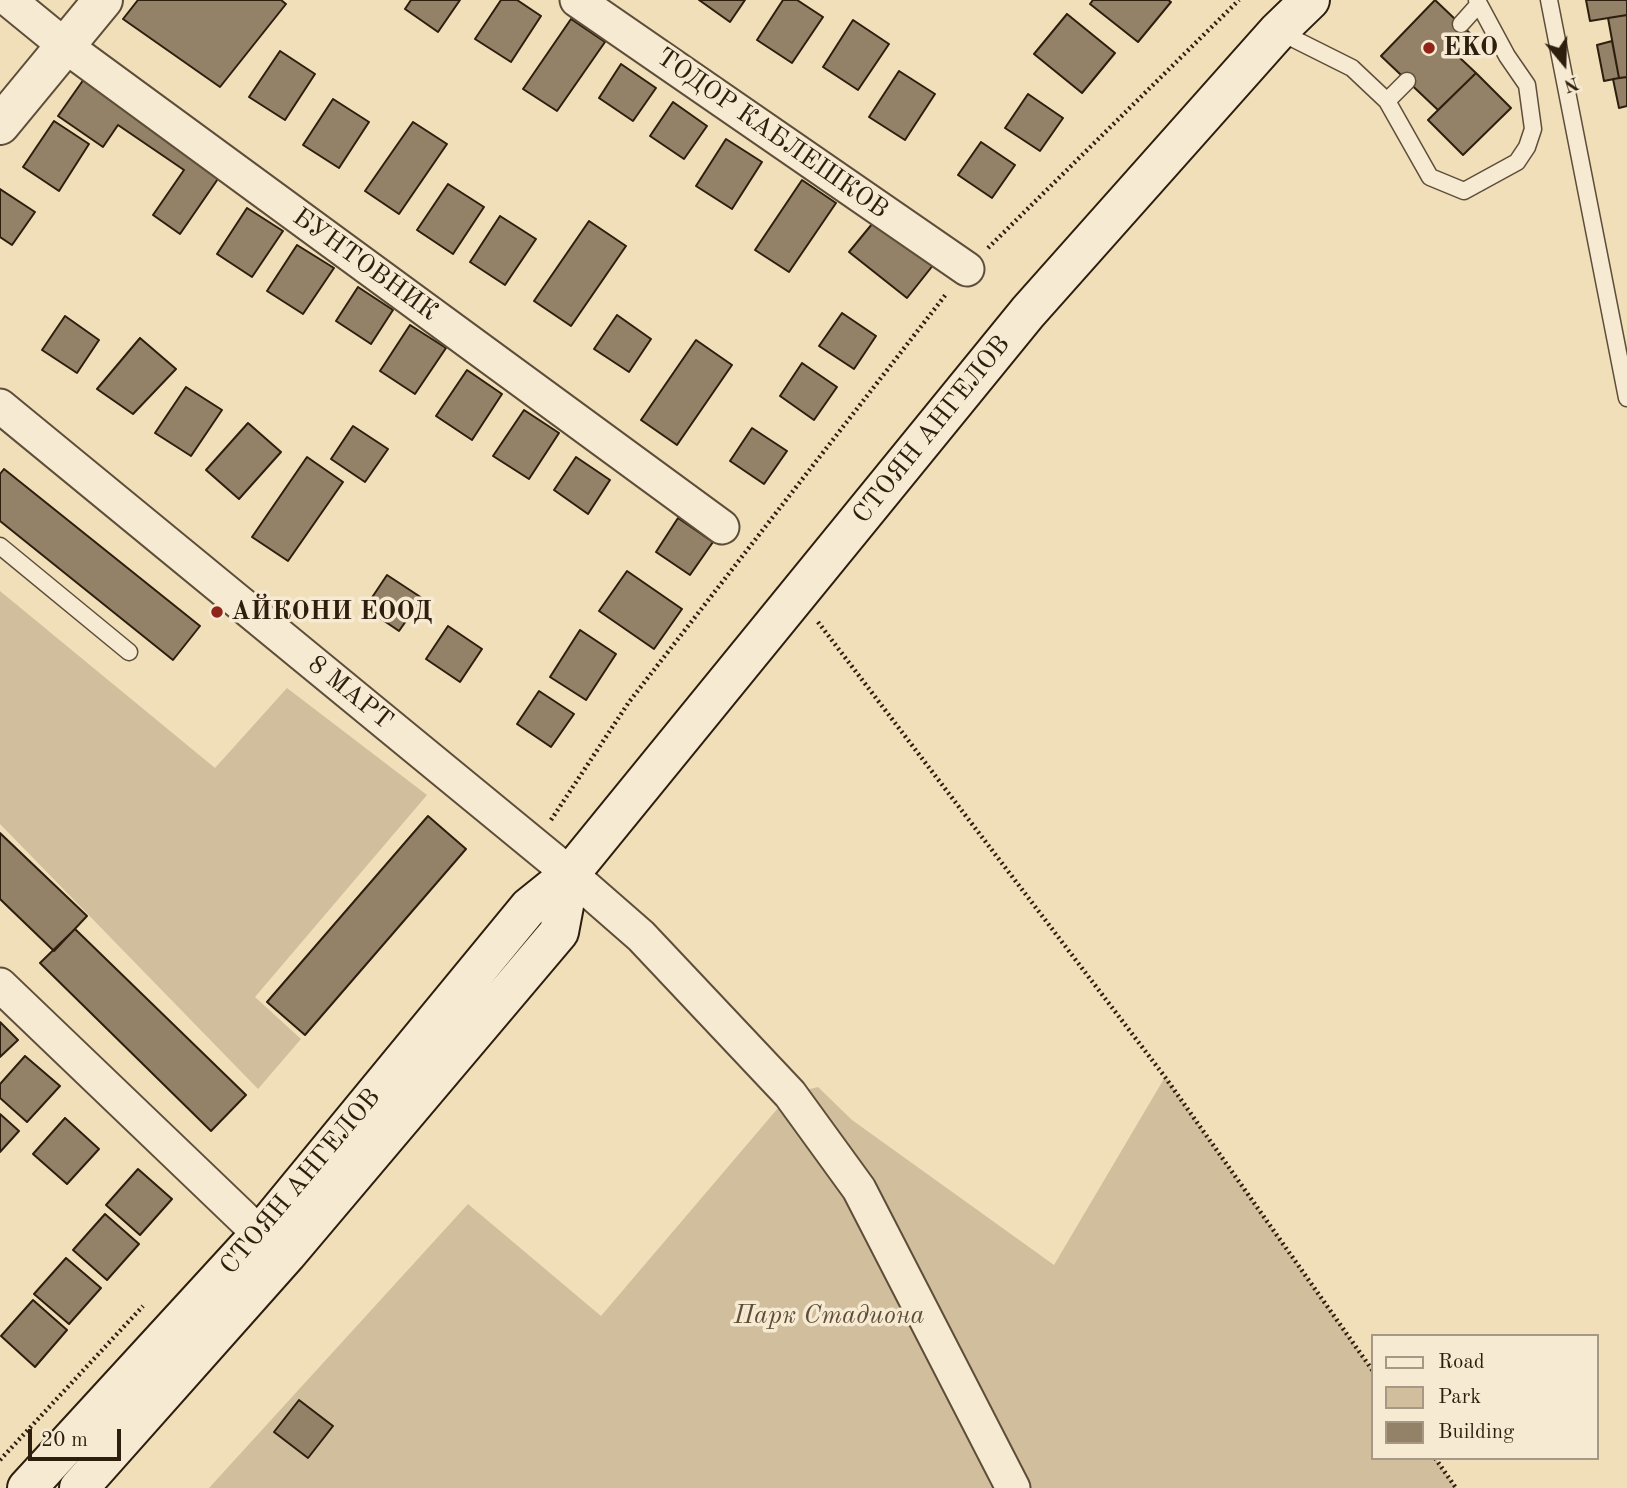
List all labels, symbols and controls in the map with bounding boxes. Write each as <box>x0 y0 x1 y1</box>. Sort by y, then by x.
north arrow <box>1529 28 1599 98</box>
place label: EKO <box>1443 32 1498 64</box>
marker: EKO <box>1421 40 1437 56</box>
street label: ТОДОР КАБЛЕШКОВ <box>650 42 894 226</box>
text: N <box>1561 72 1581 95</box>
street label: БУНТОВНИК <box>286 202 444 328</box>
street label: СТОЯН АНГЕЛОВ <box>847 330 1017 530</box>
place label: АЙКОНИ ЕООД <box>231 596 432 628</box>
marker: АЙКОНИ ЕООД <box>209 604 225 620</box>
street label: 8 МАРТ <box>301 649 399 737</box>
street label: СТОЯН АНГЕЛОВ <box>214 1083 388 1281</box>
park label: Парк Стадиона <box>734 1300 924 1332</box>
legend <box>1372 1334 1599 1460</box>
text: Road <box>1438 1352 1485 1373</box>
text: Park <box>1438 1387 1481 1408</box>
scale bar <box>32 1414 124 1458</box>
text: Building <box>1438 1422 1514 1443</box>
text: 20 m <box>41 1430 88 1451</box>

